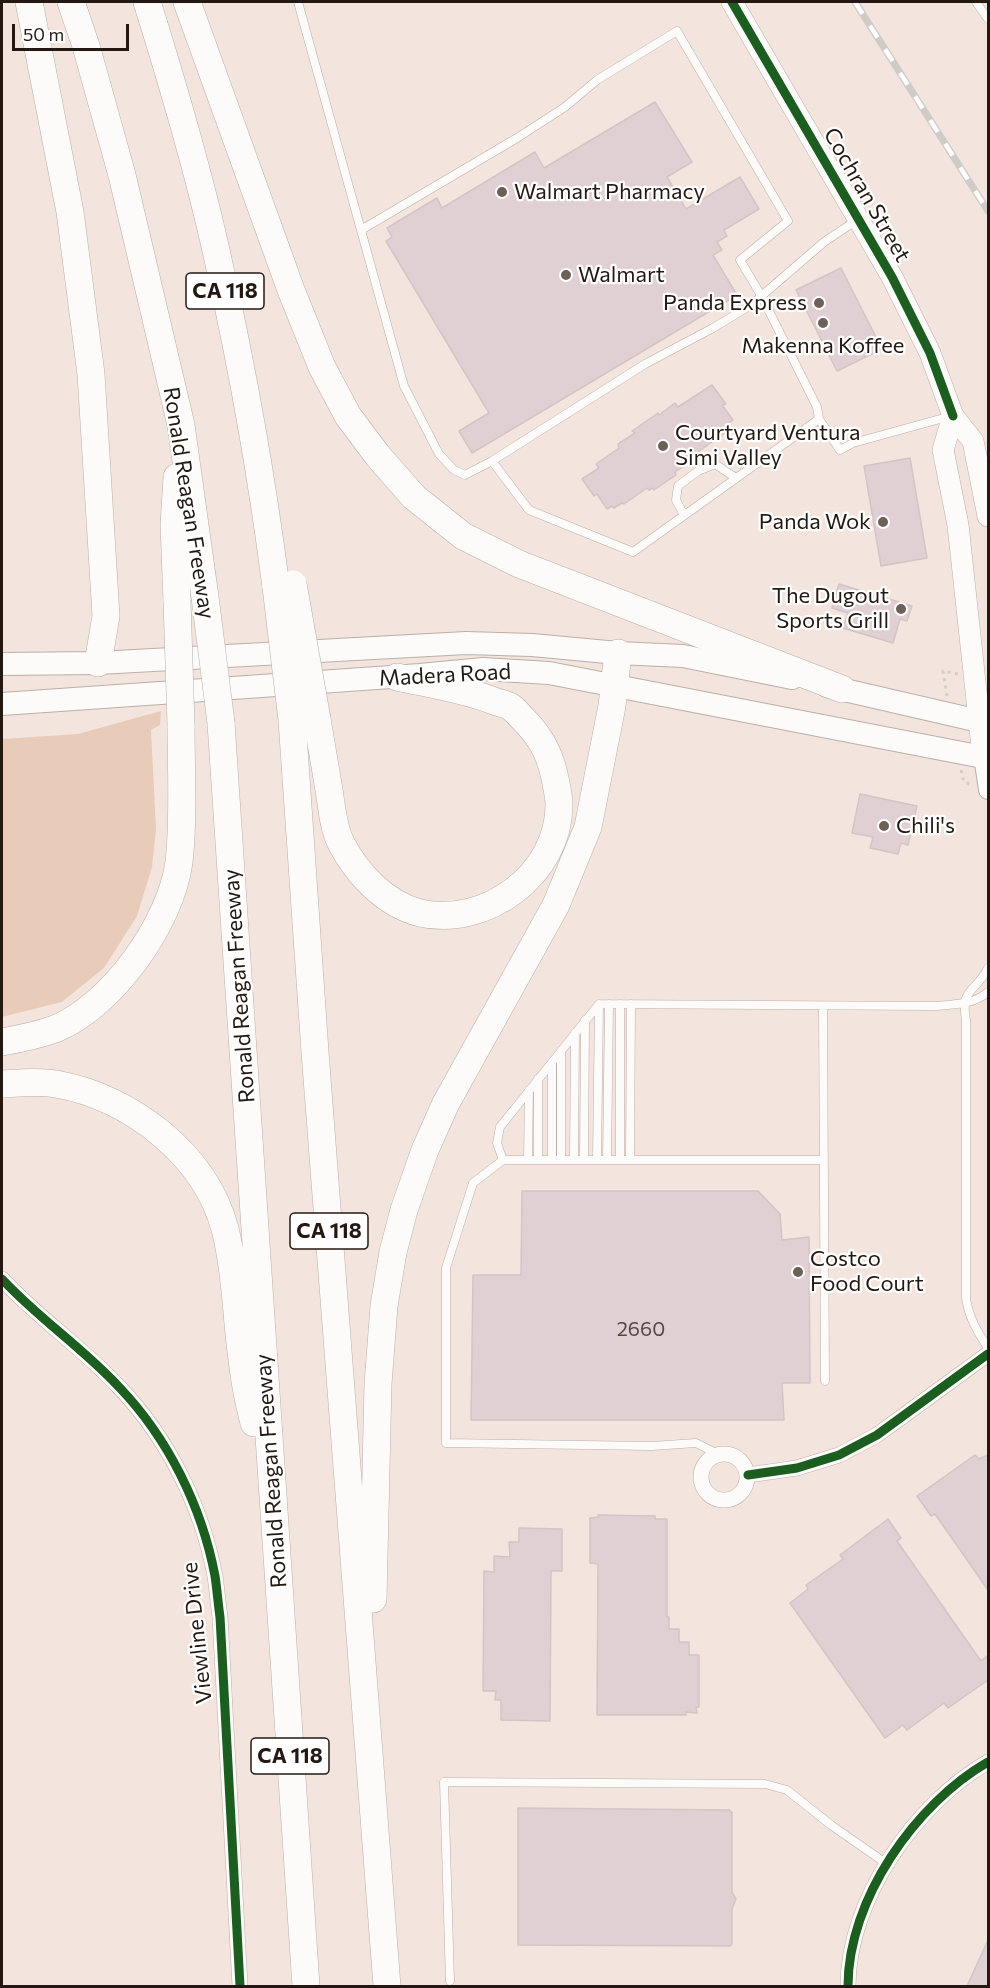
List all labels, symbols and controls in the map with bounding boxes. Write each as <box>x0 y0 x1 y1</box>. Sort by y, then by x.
scale bar <box>15 12 132 50</box>
text: 50 m <box>23 23 64 45</box>
street label: Cochran Street <box>818 123 916 267</box>
place label: Walmart Pharmacy <box>514 179 705 205</box>
marker: Walmart Pharmacy <box>495 185 509 199</box>
place label: Walmart <box>578 262 665 288</box>
marker: Walmart <box>559 268 573 282</box>
road number: CA 118 <box>186 273 264 309</box>
place label: Panda Express <box>663 290 807 316</box>
marker: Panda Express <box>812 296 826 310</box>
marker: Makenna Koffee <box>816 316 830 330</box>
place label: Makenna Koffee <box>742 333 904 359</box>
street label: Ronald Reagan Freeway <box>158 385 220 621</box>
place label: Courtyard Ventura Simi Valley <box>675 420 860 472</box>
marker: Courtyard Ventura Simi Valley <box>656 439 670 453</box>
place label: Panda Wok <box>759 509 871 535</box>
marker: Panda Wok <box>876 515 890 529</box>
place label: The Dugout Sports Grill <box>772 583 889 634</box>
marker: The Dugout Sports Grill <box>894 602 908 616</box>
street label: Madera Road <box>378 658 512 692</box>
place label: Chili's <box>896 813 955 839</box>
marker: Chili's <box>877 819 891 833</box>
street label: Ronald Reagan Freeway <box>218 868 260 1104</box>
road number: CA 118 <box>290 1213 368 1249</box>
place label: Costco Food Court <box>810 1246 924 1298</box>
marker: Costco Food Court <box>791 1265 805 1279</box>
house number: 2660 <box>617 1317 665 1341</box>
street label: Ronald Reagan Freeway <box>250 1353 292 1589</box>
street label: Viewline Drive <box>176 1561 218 1705</box>
road number: CA 118 <box>251 1738 329 1774</box>

